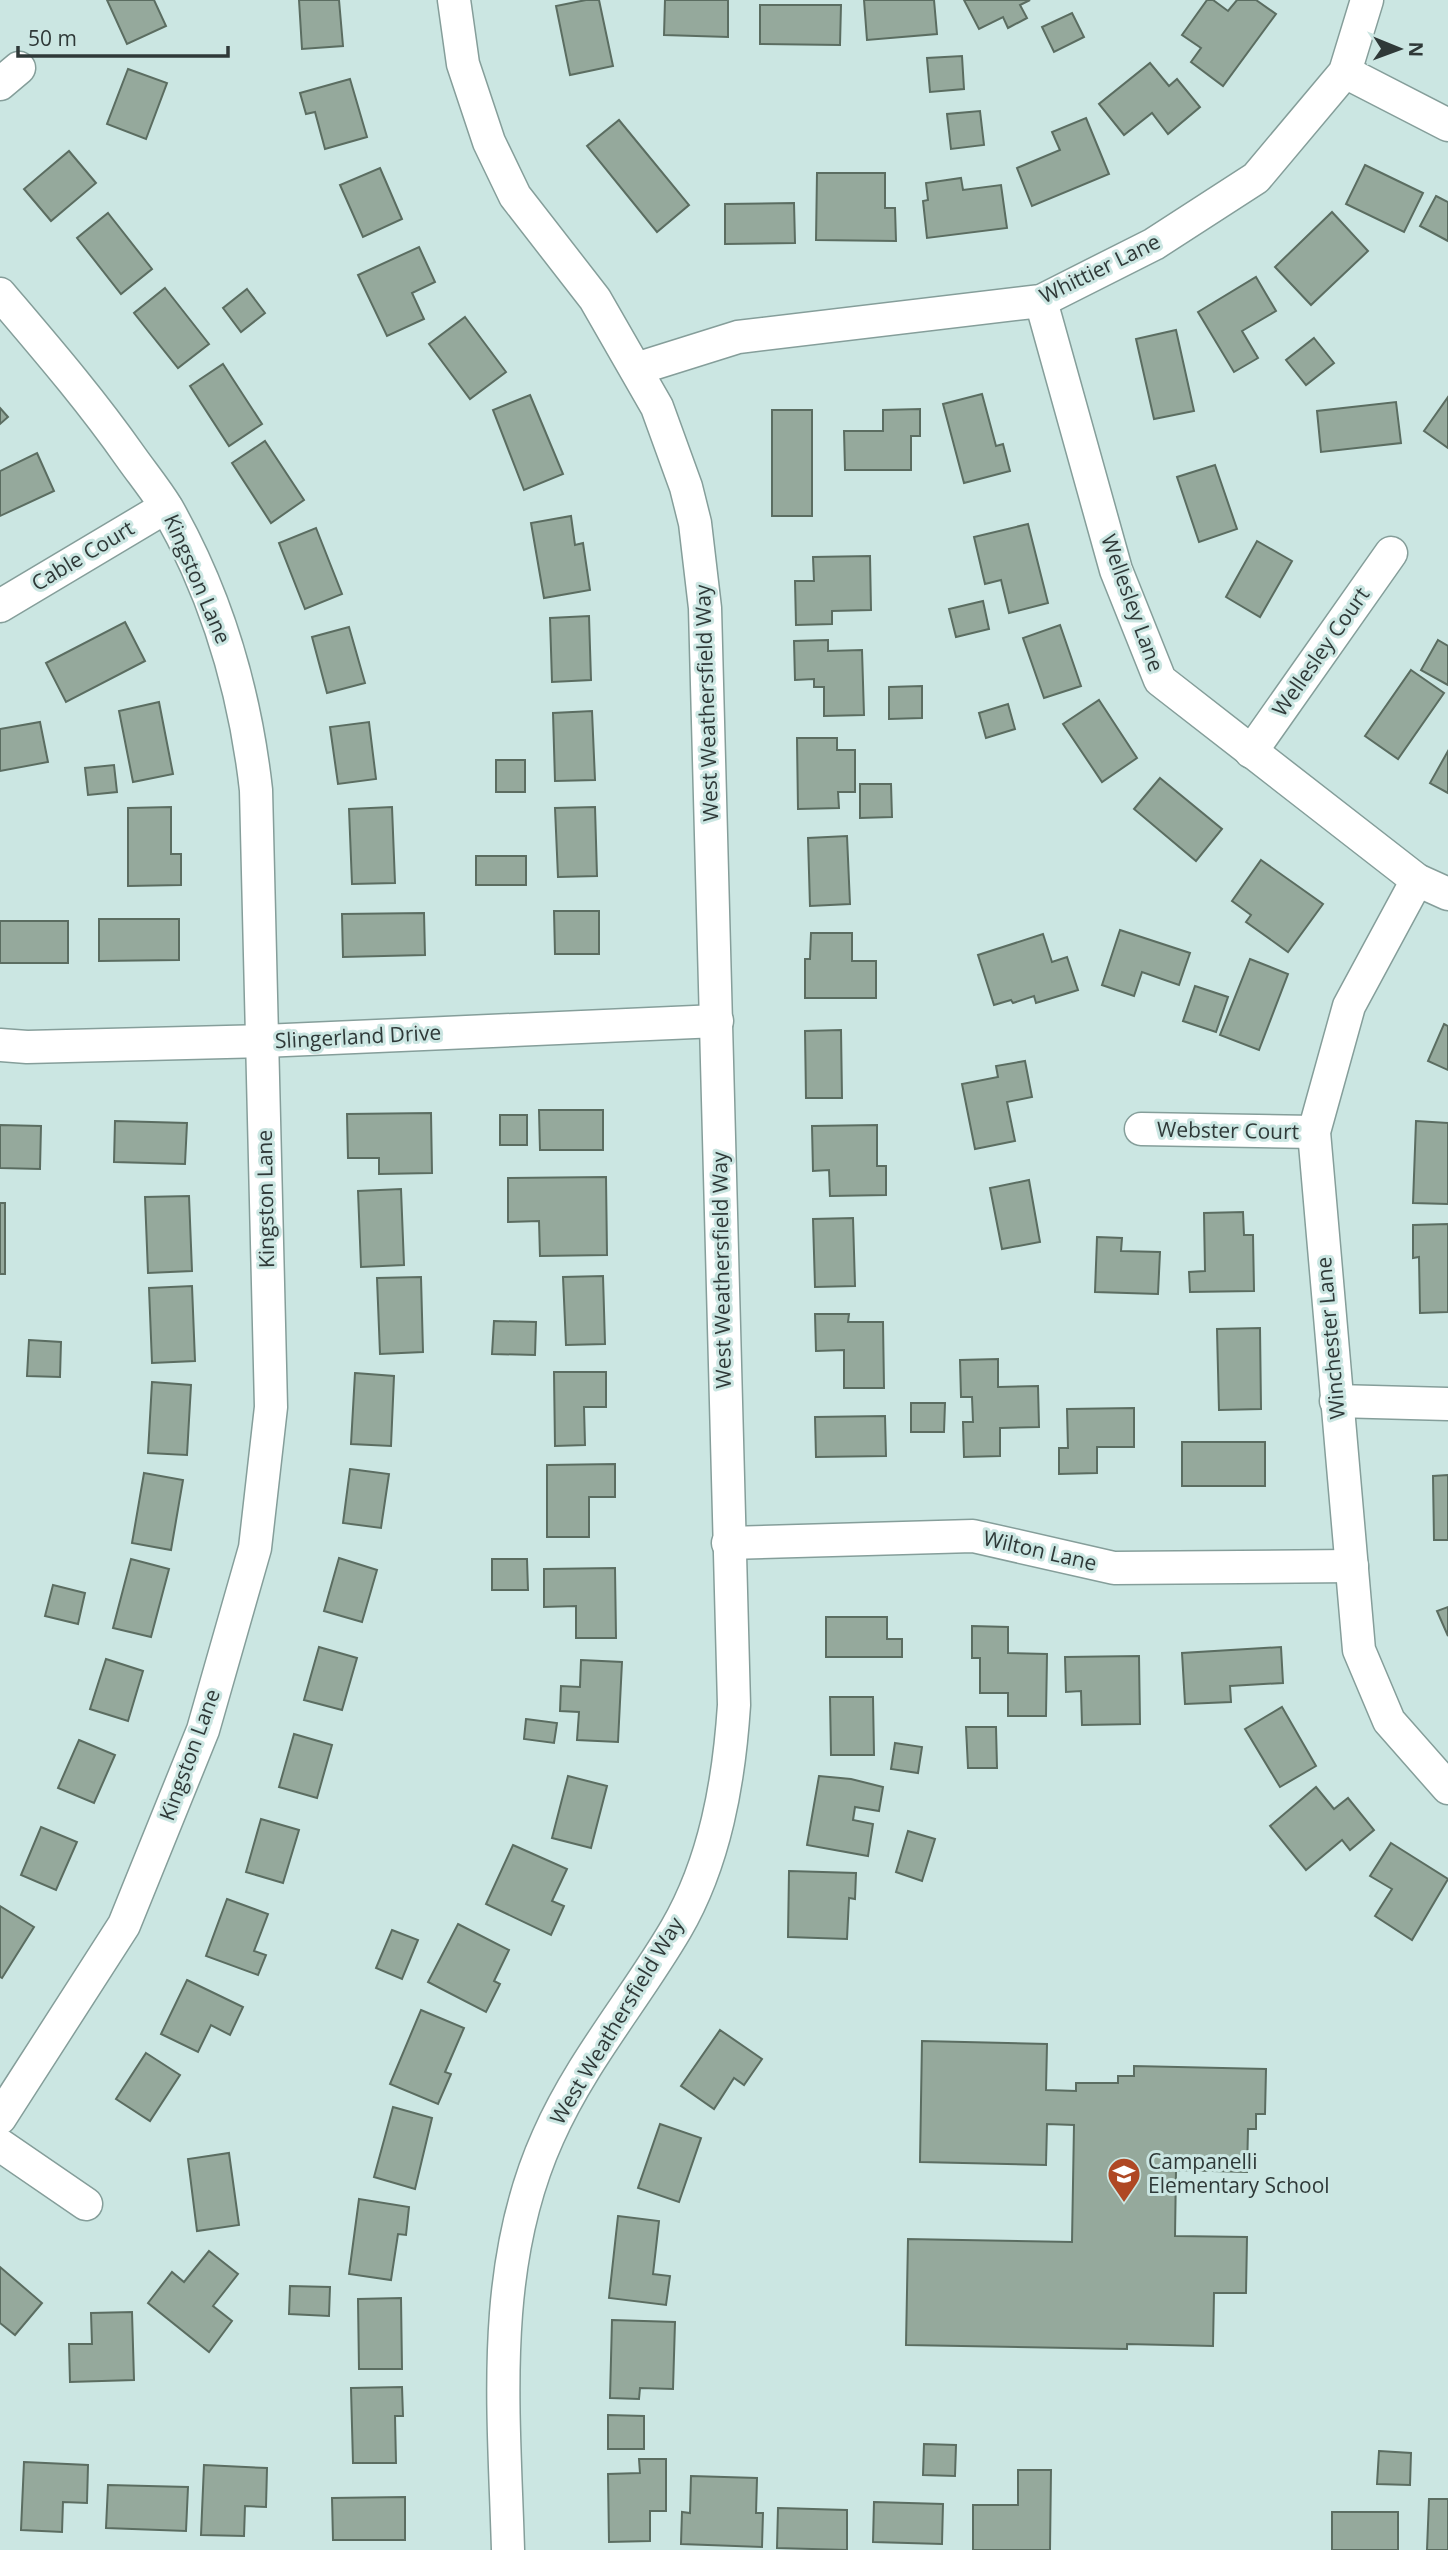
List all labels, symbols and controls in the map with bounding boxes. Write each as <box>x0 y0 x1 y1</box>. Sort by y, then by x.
scale bar <box>18 14 228 58</box>
north arrow <box>1364 14 1434 84</box>
text: 50 m <box>28 24 77 52</box>
text: N <box>1403 41 1429 57</box>
street label: Whittier Lane <box>1035 227 1165 309</box>
street label: Kingston Lane <box>158 510 238 648</box>
street label: Cable Court <box>26 513 139 597</box>
street label: Wellesley Lane <box>1095 530 1171 675</box>
street label: Wellesley Court <box>1265 581 1375 721</box>
street label: West Weathersfield Way <box>688 584 724 822</box>
street label: Slingerland Drive <box>274 1018 442 1054</box>
street label: Webster Court <box>1157 1115 1299 1145</box>
street label: Kingston Lane <box>250 1130 280 1268</box>
street label: West Weathersfield Way <box>705 1151 737 1389</box>
street label: Winchester Lane <box>1309 1256 1351 1420</box>
street label: Wilton Lane <box>981 1523 1100 1577</box>
street label: Kingston Lane <box>152 1685 226 1824</box>
street label: West Weathersfield Way <box>543 1911 689 2129</box>
place label: Campanelli Elementary School <box>1148 2147 1330 2199</box>
school or university icon: Campanelli Elementary School <box>1105 2155 1143 2204</box>

